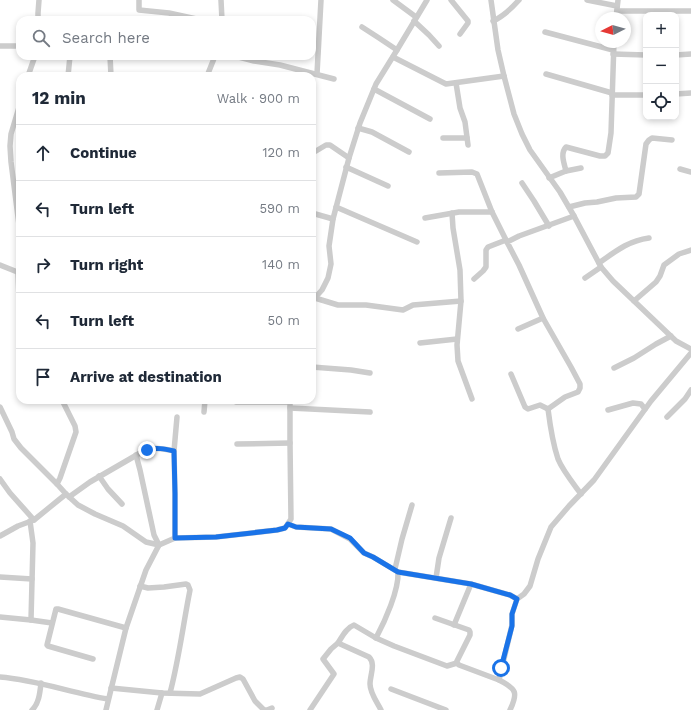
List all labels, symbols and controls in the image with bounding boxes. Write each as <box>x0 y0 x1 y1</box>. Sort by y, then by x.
north arrow <box>595 12 631 48</box>
map controls <box>643 12 679 120</box>
button: + <box>643 12 679 48</box>
search box <box>16 16 316 60</box>
icon: search <box>30 27 52 49</box>
text: Search here <box>62 29 150 47</box>
button: − <box>643 48 679 84</box>
button: locate <box>643 84 679 120</box>
text: 12 min <box>32 88 86 108</box>
text: Walk · 900 m <box>217 91 300 106</box>
icon: ahead <box>32 142 54 164</box>
text: Continue <box>70 144 137 162</box>
text: 120 m <box>262 145 300 160</box>
icon: left <box>32 198 54 220</box>
text: Turn left <box>70 200 134 218</box>
text: 590 m <box>260 201 300 216</box>
icon: right <box>32 254 54 276</box>
text: Turn right <box>70 256 143 274</box>
text: 140 m <box>262 257 300 272</box>
icon: left <box>32 310 54 332</box>
text: Turn left <box>70 312 134 330</box>
text: 50 m <box>268 313 300 328</box>
icon: arrive <box>32 366 54 388</box>
text: Arrive at destination <box>70 368 222 386</box>
route end <box>138 441 156 459</box>
route start <box>492 659 510 677</box>

